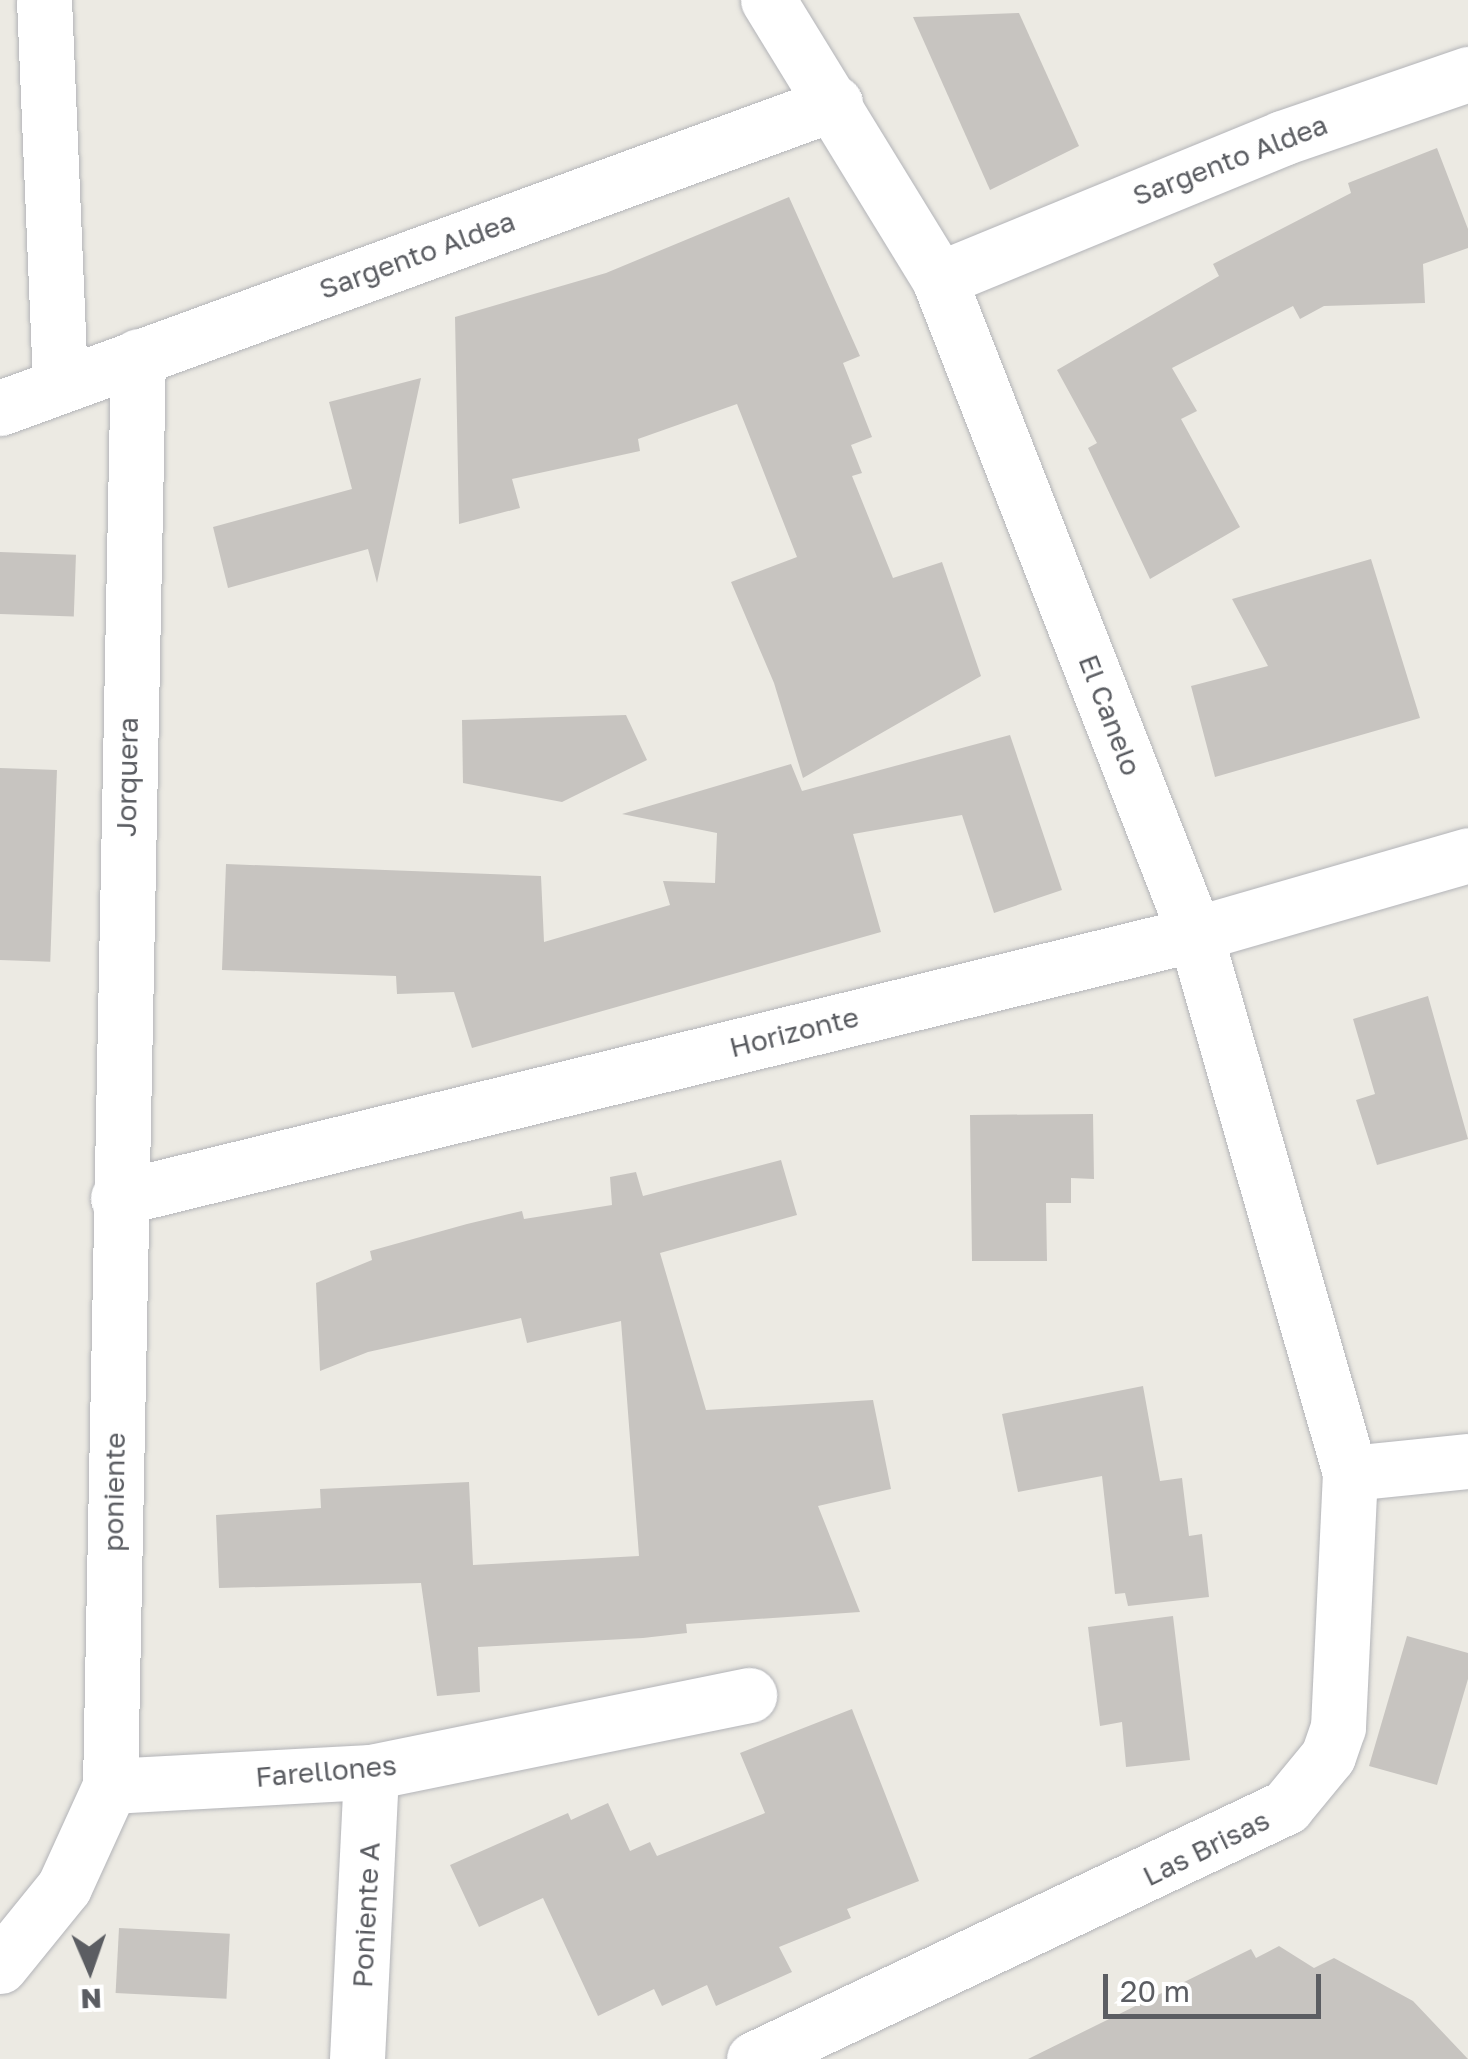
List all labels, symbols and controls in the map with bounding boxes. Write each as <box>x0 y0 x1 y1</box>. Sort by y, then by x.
street label: Sargento Aldea <box>1128 107 1332 213</box>
street label: Sargento Aldea <box>314 204 520 306</box>
street label: El Canelo <box>1072 650 1148 780</box>
street label: Jorquera <box>109 717 145 837</box>
street label: Horizonte <box>726 1000 862 1064</box>
street label: poniente <box>96 1432 132 1552</box>
street label: Farellones <box>254 1748 398 1794</box>
street label: Las Brisas <box>1137 1803 1275 1893</box>
street label: Poniente A <box>345 1841 387 1989</box>
north arrow <box>40 1919 140 2019</box>
scale bar <box>1108 1954 1326 2016</box>
text: 20 m <box>1120 1973 1190 2009</box>
text: N <box>80 1983 102 2016</box>

